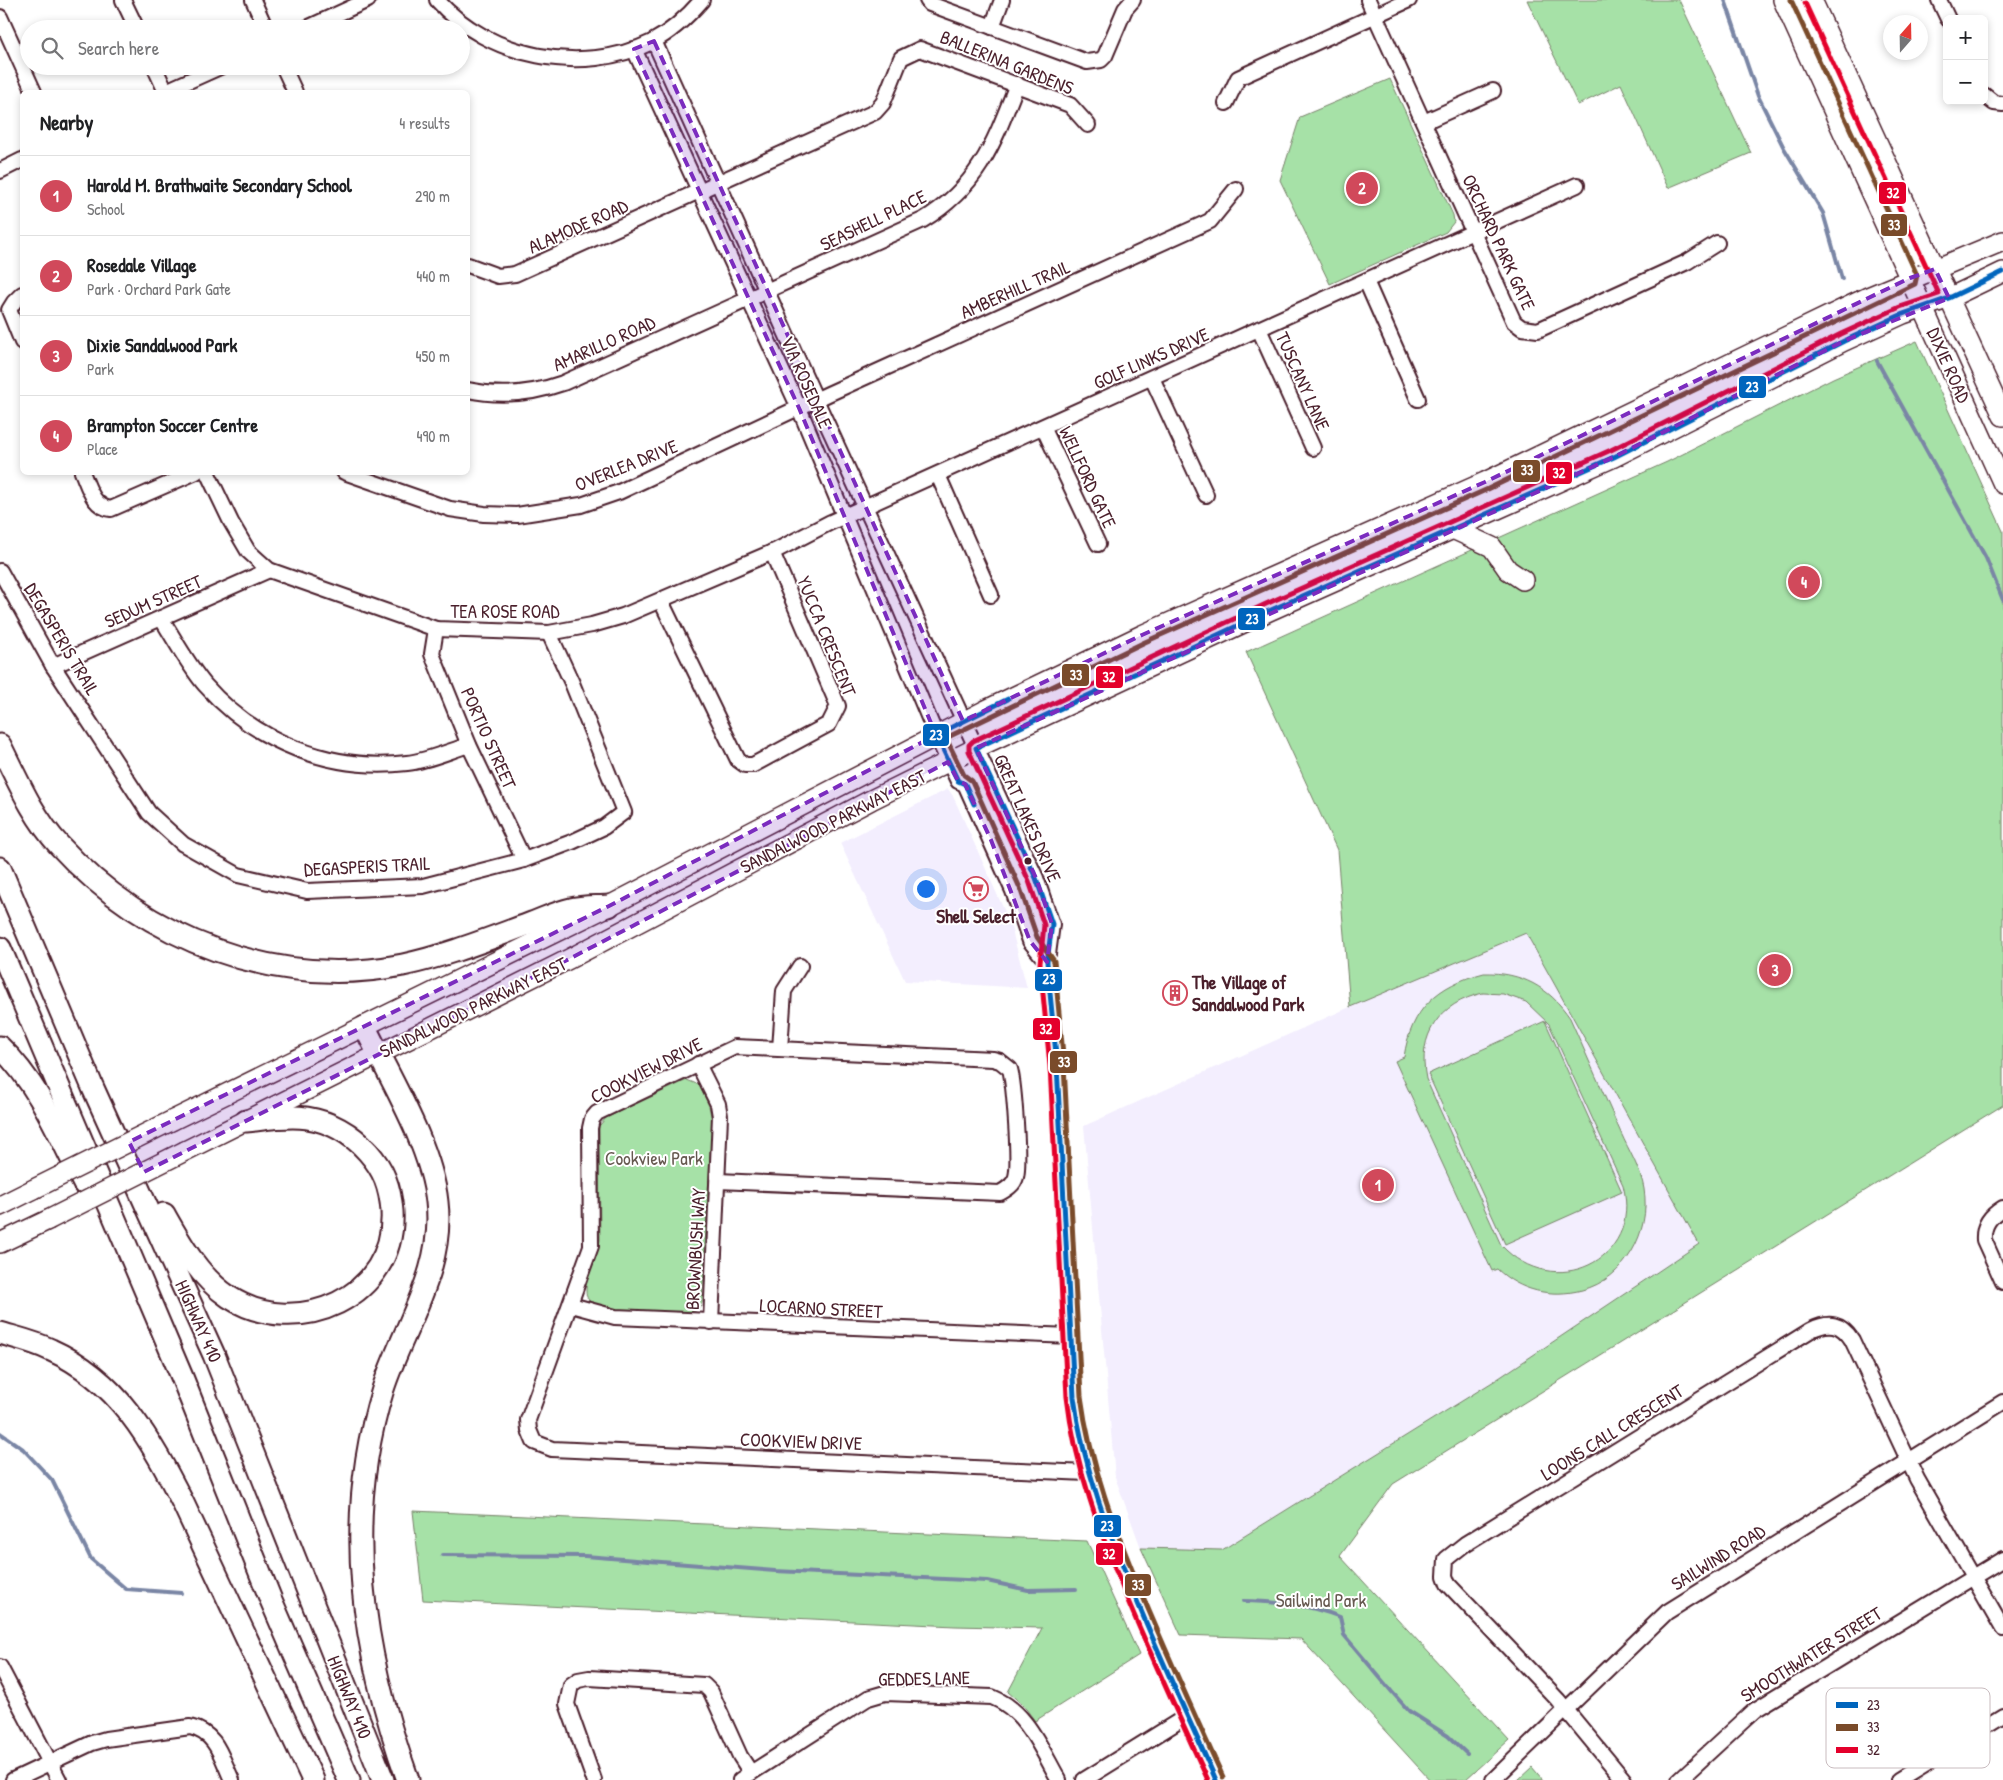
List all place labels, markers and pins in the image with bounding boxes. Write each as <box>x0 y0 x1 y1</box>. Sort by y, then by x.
pin: 2 <box>1346 169 1378 207</box>
pin: 4 <box>1788 563 1820 601</box>
unlabelled marker <box>1023 856 1033 866</box>
supermarket icon: Shell Select <box>963 876 989 902</box>
place label: Shell Select <box>936 903 1017 929</box>
pin: 3 <box>1759 951 1791 989</box>
place label: The Village of Sandalwood Park <box>1191 969 1304 1017</box>
building icon: The Village of Sandalwood Park <box>1162 980 1188 1006</box>
pin: 1 <box>1362 1166 1394 1204</box>

